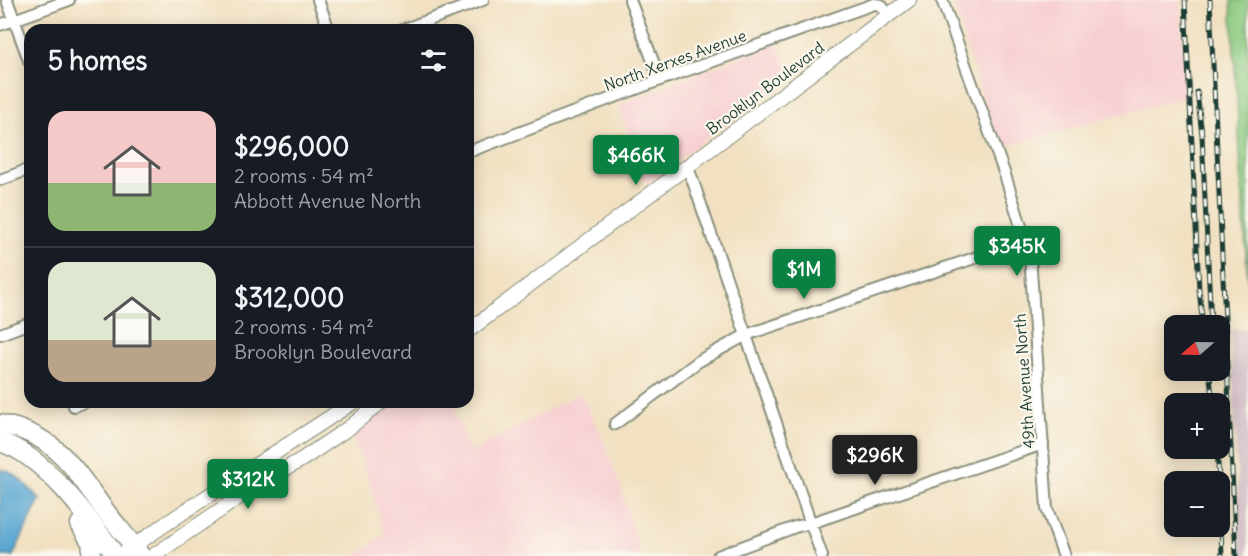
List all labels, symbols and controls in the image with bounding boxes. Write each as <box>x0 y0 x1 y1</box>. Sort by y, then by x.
street label: North Xerxes Avenue <box>601 25 749 95</box>
street label: Brooklyn Boulevard <box>702 37 828 139</box>
text: 5 homes <box>48 44 147 77</box>
icon: filters <box>417 44 450 77</box>
text: $296,000 <box>234 130 349 163</box>
icon: home <box>96 135 168 207</box>
pin: $466K <box>594 135 678 186</box>
text: $466K <box>607 142 665 167</box>
text: 2 rooms · 54 m² <box>234 163 374 188</box>
text: Abbott Avenue North <box>234 188 421 213</box>
pin: $345K <box>975 226 1059 277</box>
text: $345K <box>988 233 1046 258</box>
pin: $1M <box>775 249 833 300</box>
text: $1M <box>787 256 821 281</box>
text: $312,000 <box>234 281 344 314</box>
icon: home <box>96 286 168 358</box>
street label: 49th Avenue North <box>1009 313 1039 449</box>
text: 2 rooms · 54 m² <box>234 314 374 339</box>
north arrow <box>1164 315 1230 381</box>
map controls <box>1164 315 1230 537</box>
text: Brooklyn Boulevard <box>234 339 412 364</box>
button: + <box>1164 393 1230 459</box>
pin: $296K <box>833 435 917 486</box>
text: $296K <box>846 442 904 467</box>
pin: $312K <box>206 459 290 510</box>
text: $312K <box>221 466 275 491</box>
button: − <box>1164 471 1230 537</box>

